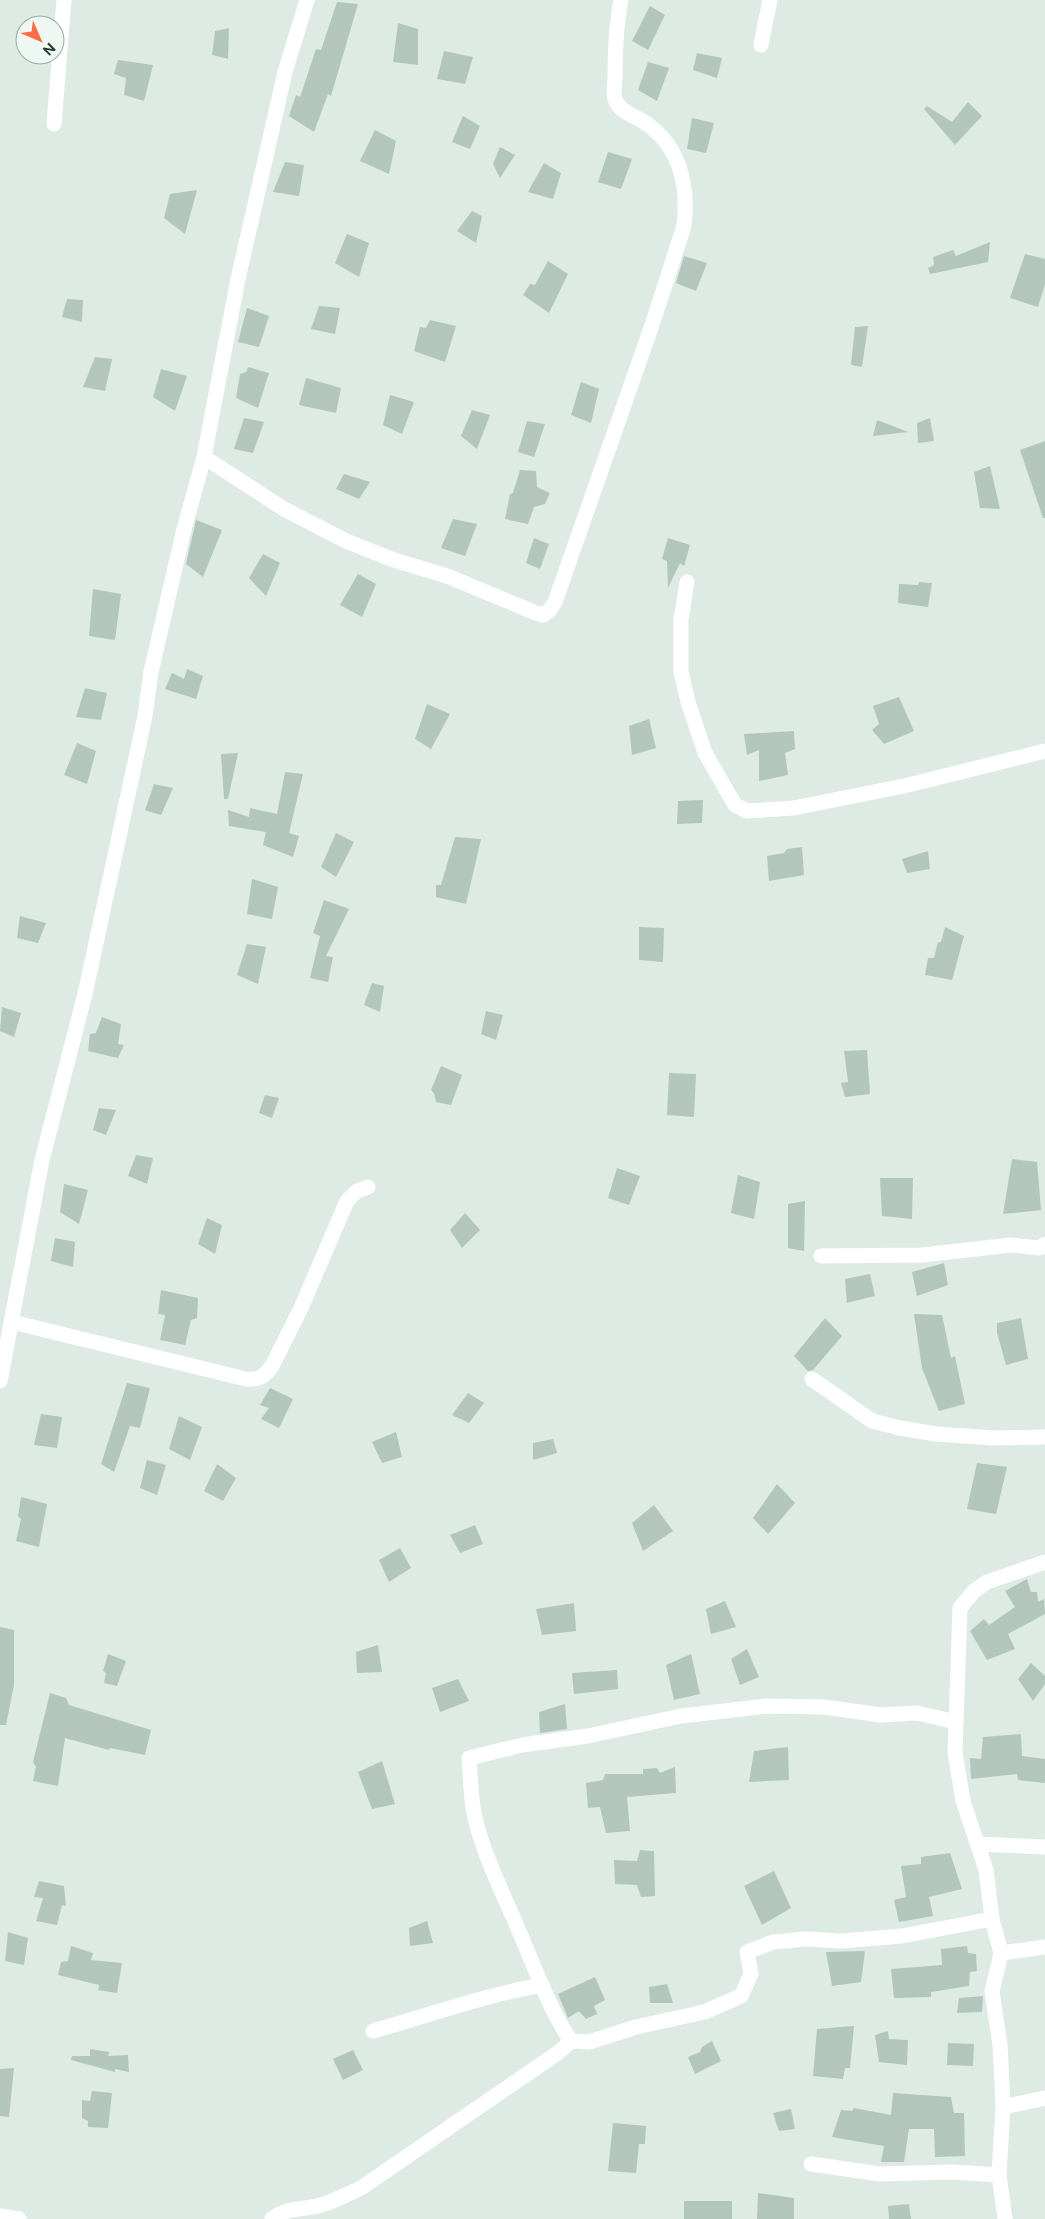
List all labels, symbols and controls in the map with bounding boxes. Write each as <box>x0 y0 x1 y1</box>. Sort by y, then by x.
north arrow <box>15 15 65 65</box>
text: N <box>40 40 59 59</box>

